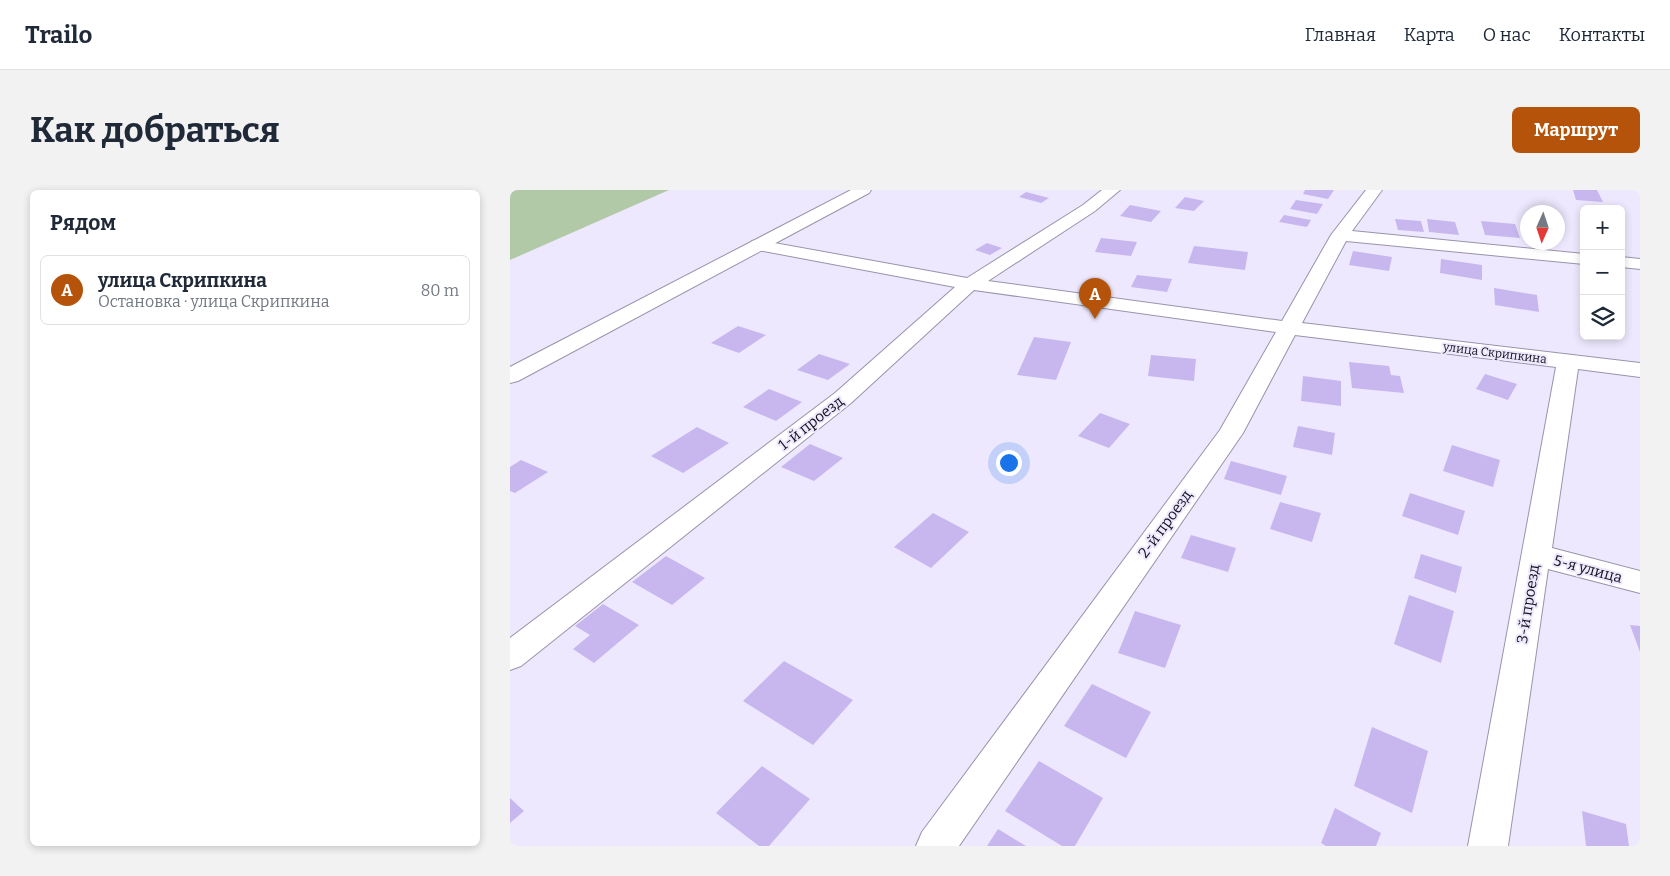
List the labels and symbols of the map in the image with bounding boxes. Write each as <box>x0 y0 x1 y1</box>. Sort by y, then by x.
north arrow <box>1520 205 1565 250</box>
pin: A <box>1079 278 1111 319</box>
street label: улица Скрипкина <box>1441 340 1548 366</box>
street label: 1-й проезд <box>775 392 847 454</box>
your location <box>996 450 1022 476</box>
street label: 2-й проезд <box>1134 487 1196 561</box>
street label: 5-я улица <box>1552 551 1624 587</box>
street label: 3-й проезд <box>1513 563 1543 645</box>

